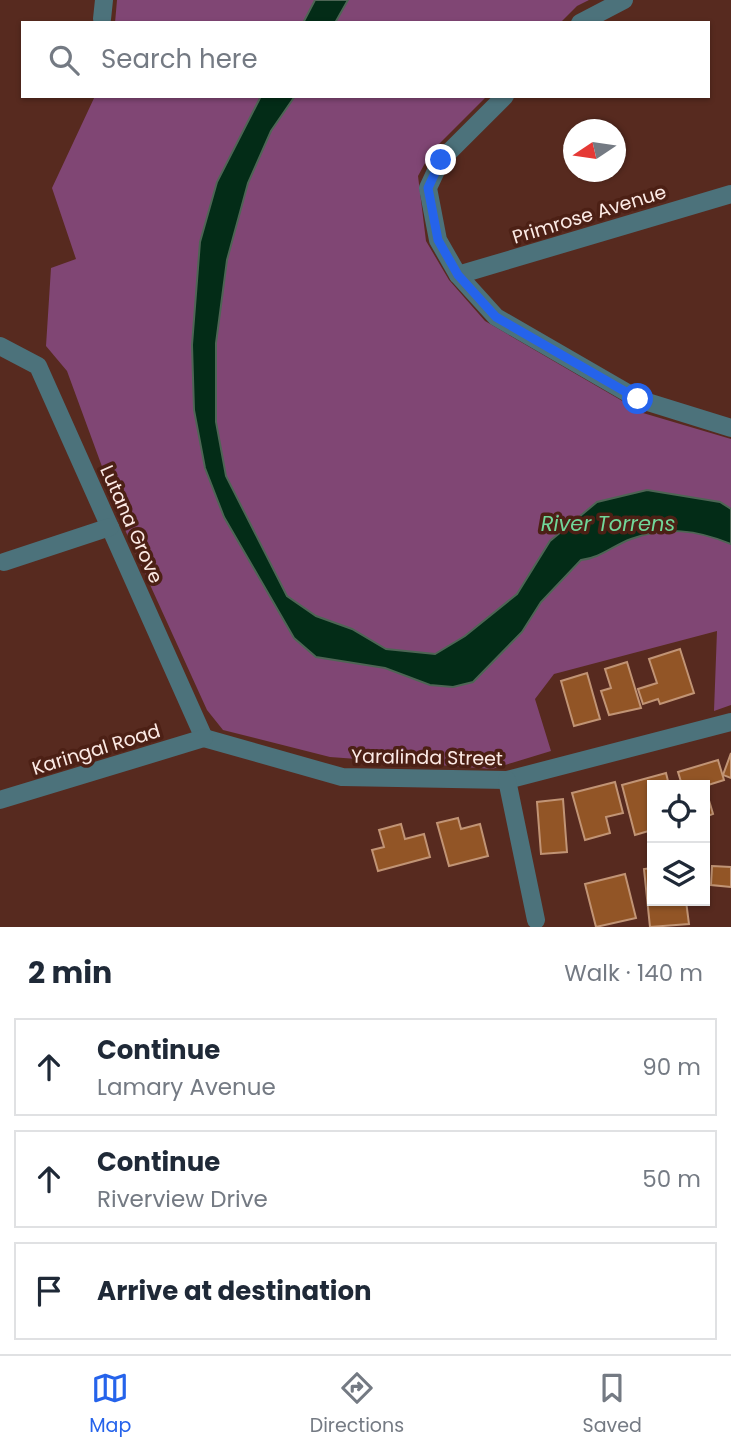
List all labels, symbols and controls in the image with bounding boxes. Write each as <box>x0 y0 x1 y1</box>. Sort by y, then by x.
search box <box>21 21 710 98</box>
icon: search <box>45 41 83 79</box>
text: Search here <box>101 41 258 77</box>
north arrow <box>563 119 626 182</box>
route end <box>425 144 456 175</box>
street label: Primrose Avenue <box>509 178 669 251</box>
route start <box>622 383 653 414</box>
street label: Lutana Grove <box>93 461 170 588</box>
water label: River Torrens <box>541 509 675 538</box>
street label: Karingal Road <box>29 717 164 782</box>
street label: Yaralinda Street <box>351 743 503 772</box>
map controls <box>647 780 710 906</box>
button: locate <box>647 780 710 843</box>
button: layers <box>647 843 710 906</box>
text: 2 min <box>28 951 112 994</box>
text: Walk · 140 m <box>564 957 703 989</box>
text: Continue <box>97 1032 220 1068</box>
icon: ahead <box>30 1048 68 1086</box>
text: 90 m <box>642 1051 701 1083</box>
text: Lamary Avenue <box>97 1071 276 1103</box>
text: Continue <box>97 1144 220 1180</box>
icon: ahead <box>30 1160 68 1198</box>
text: 50 m <box>642 1163 701 1195</box>
text: Riverview Drive <box>97 1183 268 1215</box>
icon: arrive <box>30 1272 68 1310</box>
text: Arrive at destination <box>97 1273 372 1309</box>
tab: Map <box>89 1369 131 1440</box>
tab: Directions <box>310 1369 404 1440</box>
tab: Saved <box>583 1369 642 1440</box>

